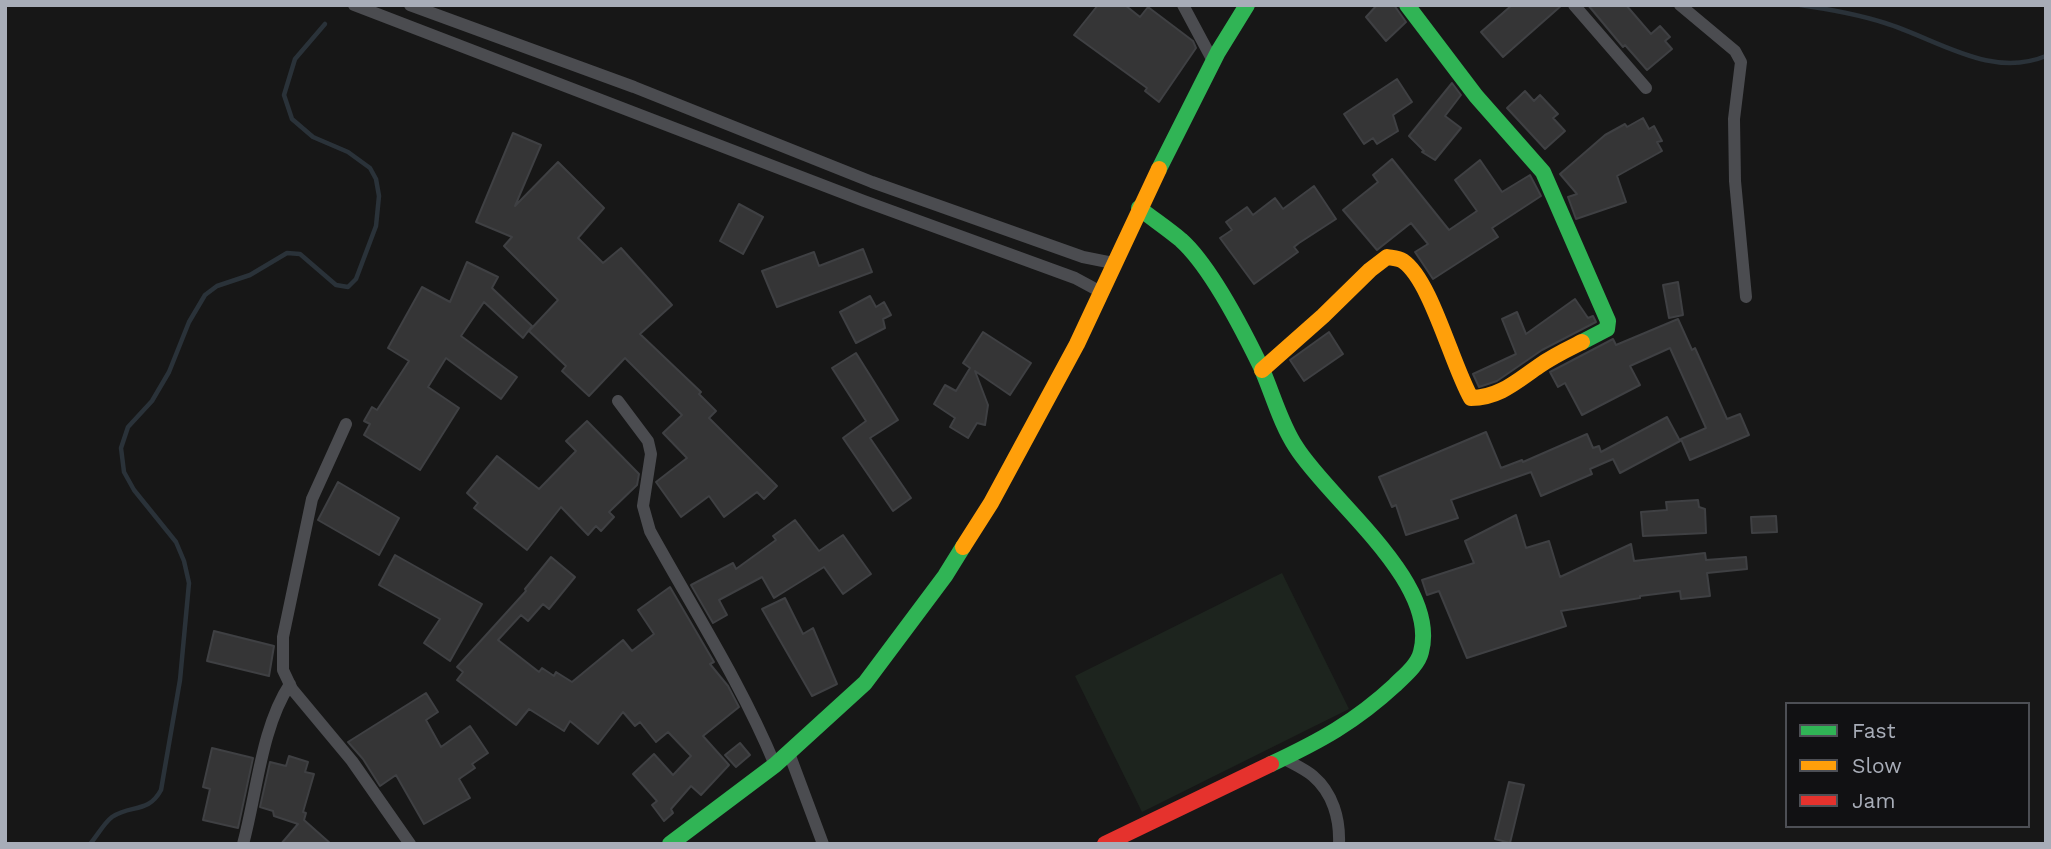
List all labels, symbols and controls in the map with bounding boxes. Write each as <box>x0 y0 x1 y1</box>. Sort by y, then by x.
legend <box>1785 702 2030 828</box>
text: Fast <box>1852 718 1896 743</box>
text: Slow <box>1852 753 1902 778</box>
text: Jam <box>1852 788 1895 813</box>

